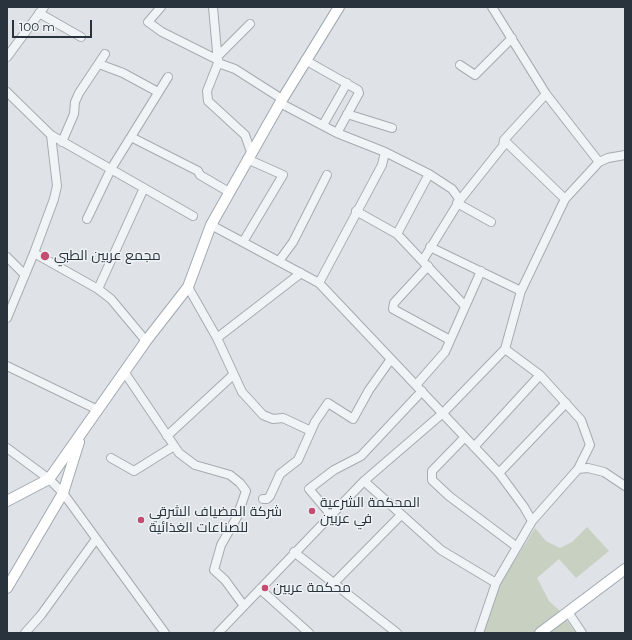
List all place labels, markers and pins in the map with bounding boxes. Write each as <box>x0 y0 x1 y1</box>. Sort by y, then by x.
place label: مجمع عربين الطبي <box>54 248 161 264</box>
marker: مجمع عربين الطبي <box>39 250 51 262</box>
place label: المحكمة الشرعية في عربين <box>320 495 420 528</box>
place label: شركة المضياف الشرقي للصناعات الغذائية <box>149 504 282 536</box>
marker: المحكمة الشرعية في عربين <box>307 506 317 516</box>
marker: شركة المضياف الشرقي للصناعات الغذائية <box>136 515 146 525</box>
place label: محكمة عربين <box>273 580 351 596</box>
marker: محكمة عربين <box>260 583 270 593</box>

